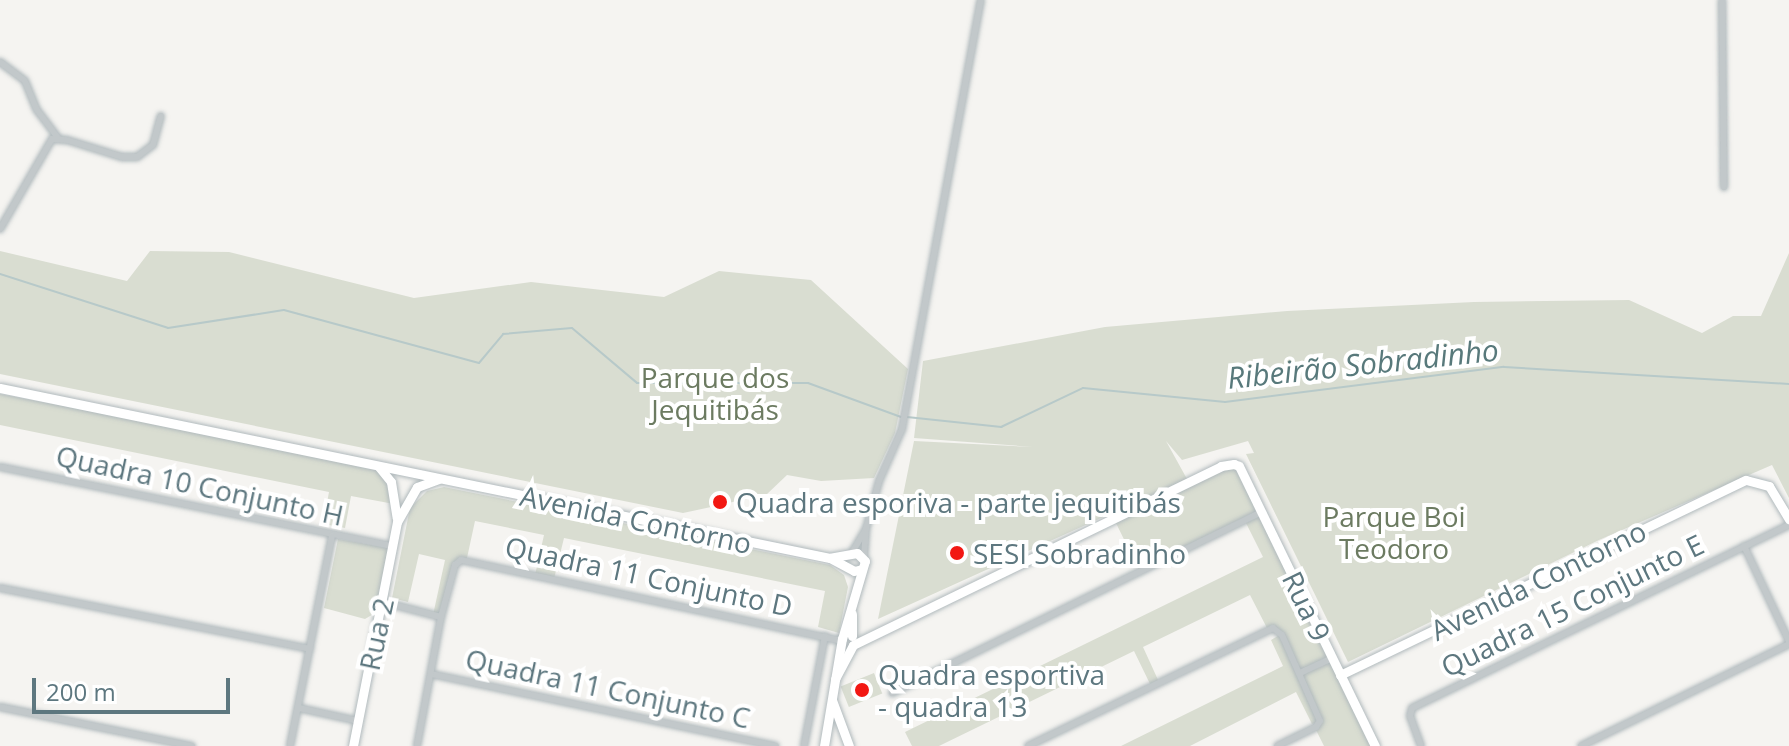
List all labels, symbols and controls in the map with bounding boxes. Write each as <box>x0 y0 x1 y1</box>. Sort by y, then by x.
water label: Ribeirão Sobradinho <box>1226 332 1500 396</box>
park label: Parque dos Jequitibás <box>641 360 789 426</box>
street label: Quadra 10 Conjunto H <box>53 438 347 532</box>
street label: Avenida Contorno <box>517 478 755 560</box>
place label: Quadra esporiva - parte jequitibás <box>736 485 1181 519</box>
marker: Quadra esporiva - parte jequitibás <box>711 493 729 511</box>
park label: Parque Boi Teodoro <box>1322 499 1466 565</box>
street label: Avenida Contorno <box>1425 513 1651 647</box>
street label: Quadra 15 Conjunto E <box>1435 527 1709 683</box>
street label: Quadra 11 Conjunto D <box>502 529 796 623</box>
place label: SESI Sobradinho <box>973 536 1186 570</box>
marker: SESI Sobradinho <box>948 544 966 562</box>
street label: Rua 9 <box>1276 566 1338 646</box>
street label: Rua 2 <box>352 595 400 673</box>
street label: Quadra 11 Conjunto C <box>463 641 753 735</box>
place label: Quadra esportiva - quadra 13 <box>878 657 1105 723</box>
scale bar <box>36 662 234 712</box>
text: 200 m <box>46 675 116 708</box>
marker: Quadra esportiva - quadra 13 <box>853 681 871 699</box>

